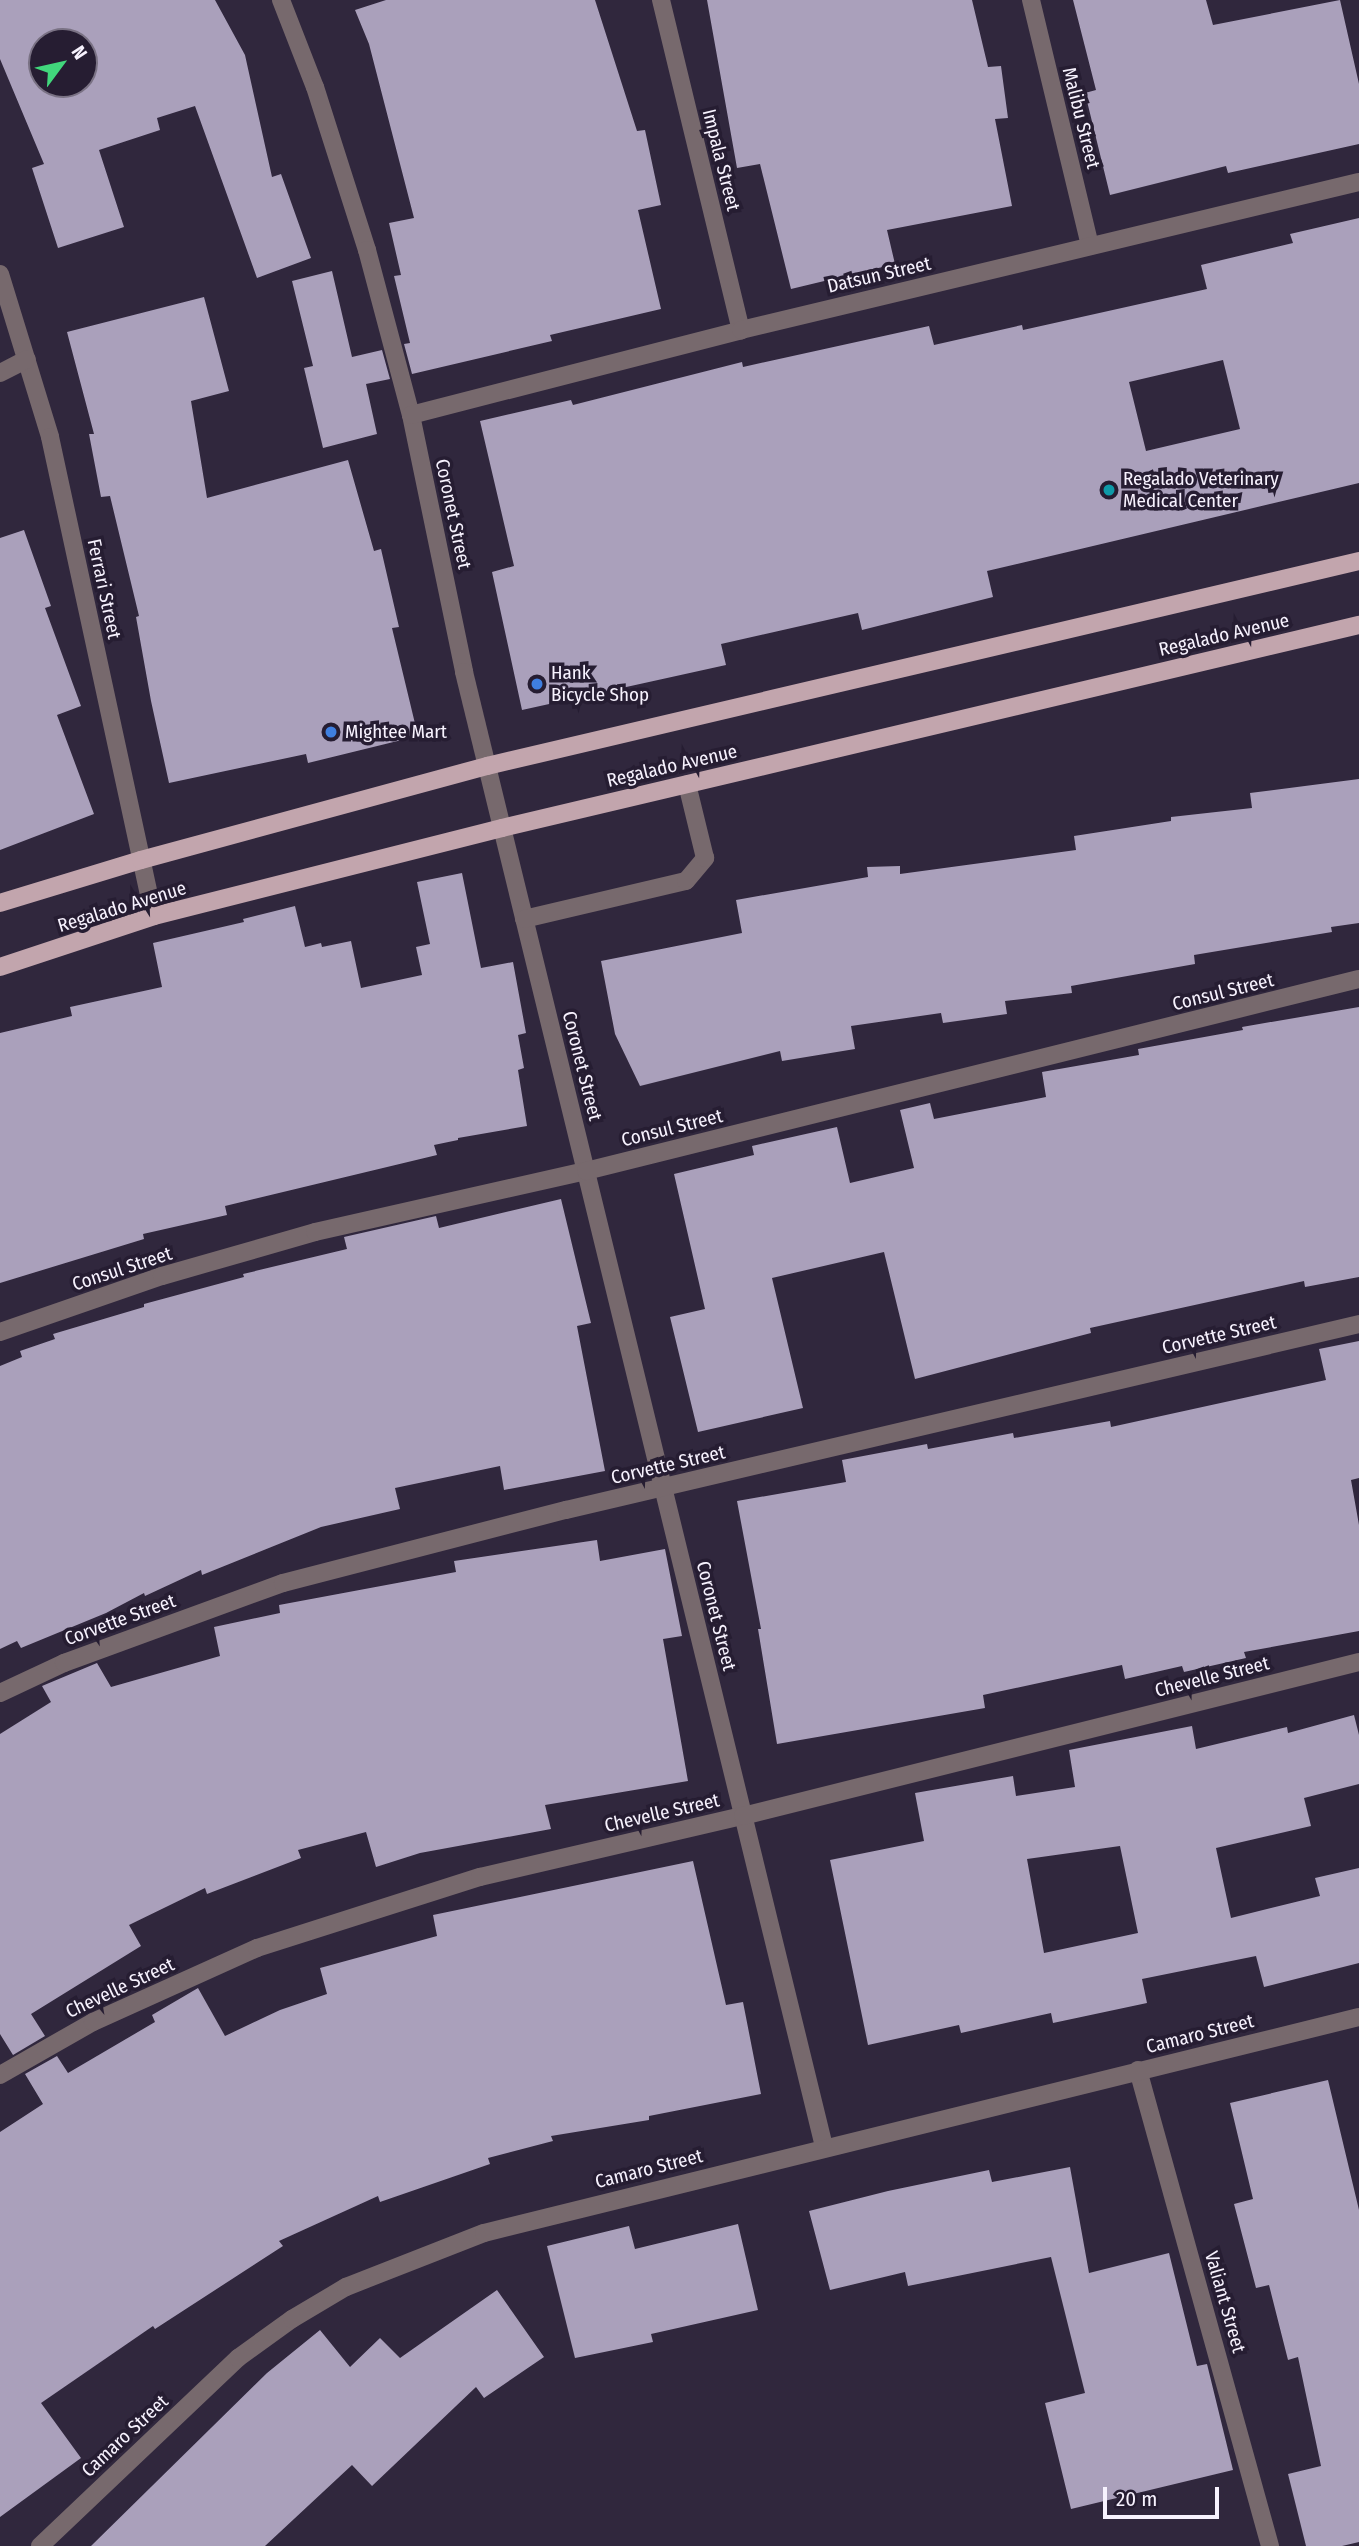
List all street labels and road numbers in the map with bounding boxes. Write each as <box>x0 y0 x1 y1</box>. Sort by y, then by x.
street label: Malibu Street <box>1057 65 1105 171</box>
street label: Impala Street <box>697 107 745 213</box>
street label: Datsun Street <box>825 252 933 298</box>
street label: Coronet Street <box>430 457 476 571</box>
street label: Ferrari Street <box>82 537 126 641</box>
street label: Regalado Avenue <box>1157 609 1291 661</box>
street label: Regalado Avenue <box>605 740 739 792</box>
street label: Regalado Avenue <box>55 877 189 937</box>
street label: Consul Street <box>1170 968 1276 1016</box>
street label: Coronet Street <box>557 1009 607 1123</box>
street label: Consul Street <box>619 1104 725 1152</box>
street label: Consul Street <box>69 1242 175 1296</box>
street label: Corvette Street <box>1160 1311 1278 1359</box>
street label: Corvette Street <box>609 1441 727 1489</box>
street label: Coronet Street <box>691 1559 741 1673</box>
street label: Corvette Street <box>61 1589 179 1651</box>
street label: Chevelle Street <box>1152 1652 1272 1702</box>
street label: Chevelle Street <box>602 1789 722 1837</box>
street label: Chevelle Street <box>62 1953 178 2023</box>
street label: Camaro Street <box>1144 2010 1256 2058</box>
street label: Camaro Street <box>593 2145 705 2193</box>
street label: Valiant Street <box>1200 2249 1250 2355</box>
street label: Camaro Street <box>77 2390 173 2482</box>

